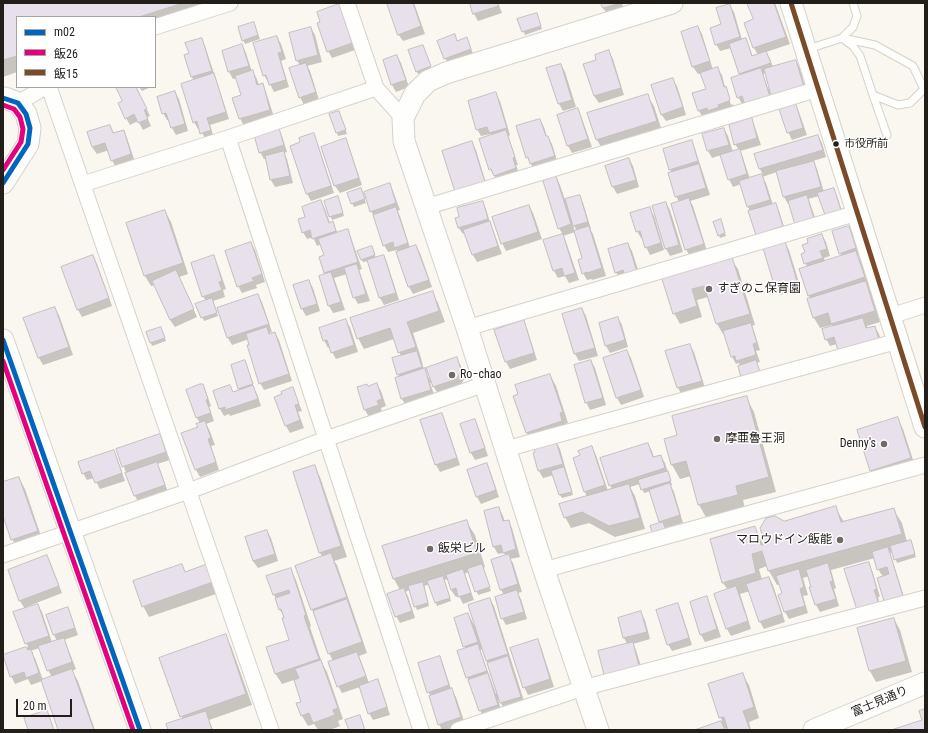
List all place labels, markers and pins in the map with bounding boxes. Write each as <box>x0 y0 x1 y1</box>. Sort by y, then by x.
place label: 市役所前 <box>844 137 888 151</box>
marker: 市役所前 <box>831 139 841 149</box>
place label: すぎのこ保育園 <box>717 282 801 296</box>
marker: すぎのこ保育園 <box>704 284 714 294</box>
place label: Ro−chao <box>460 368 502 382</box>
marker: Ro−chao <box>447 370 457 380</box>
place label: 摩亜魯王洞 <box>725 432 785 446</box>
marker: 摩亜魯王洞 <box>712 434 722 444</box>
place label: Denny's <box>840 437 876 451</box>
marker: Denny's <box>879 439 889 449</box>
place label: マロウドイン飯能 <box>736 533 832 547</box>
marker: マロウドイン飯能 <box>835 535 845 545</box>
place label: 飯栄ビル <box>438 542 486 556</box>
marker: 飯栄ビル <box>425 544 435 554</box>

